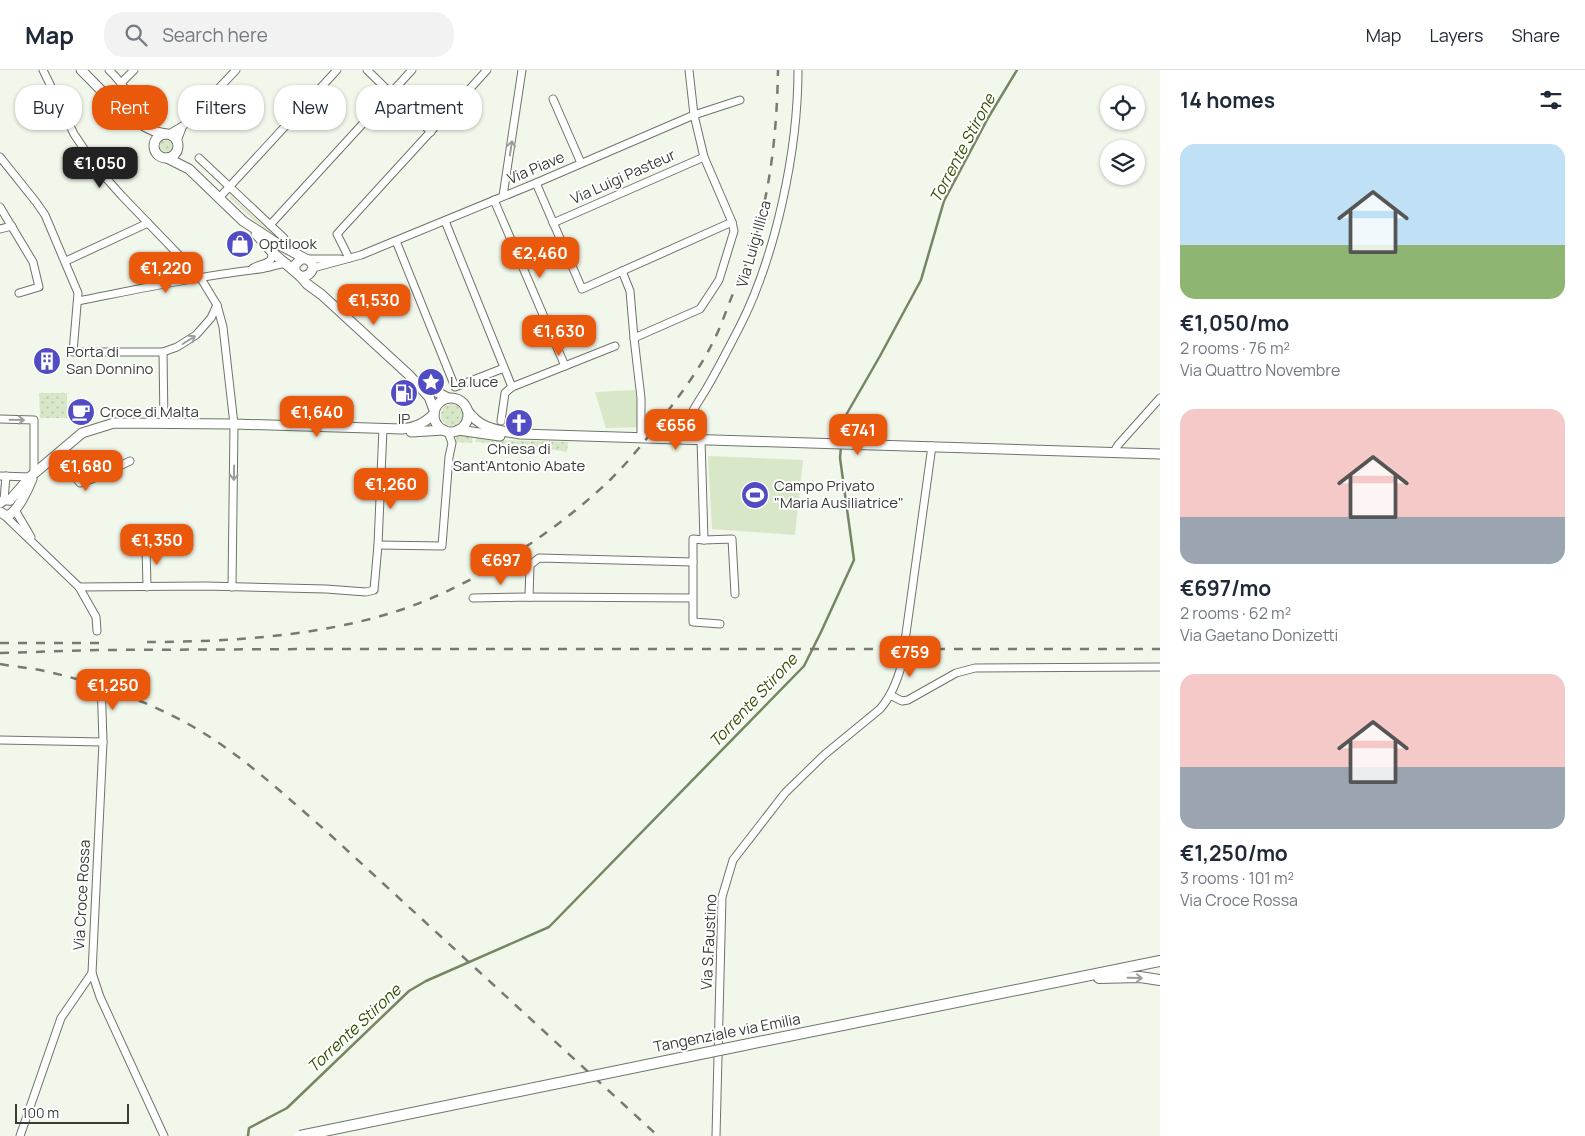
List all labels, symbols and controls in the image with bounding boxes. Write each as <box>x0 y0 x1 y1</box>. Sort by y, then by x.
search box <box>104 12 454 57</box>
text: Map <box>25 18 74 51</box>
icon: search <box>122 21 150 49</box>
text: Search here <box>162 22 268 48</box>
text: Map <box>1366 23 1401 47</box>
text: Layers <box>1429 23 1483 47</box>
text: Share <box>1511 23 1560 47</box>
chip: Buy <box>15 85 82 130</box>
chip: Rent <box>92 85 168 130</box>
chip: Filters <box>178 85 264 130</box>
chip: New <box>274 85 346 130</box>
chip: Apartment <box>356 85 482 130</box>
map controls <box>1100 85 1145 185</box>
button: locate <box>1100 85 1145 130</box>
text: 14 homes <box>1180 86 1275 114</box>
icon: filters <box>1537 86 1565 114</box>
water label: Torrente Stirone <box>924 88 1001 206</box>
button: layers <box>1100 140 1145 185</box>
one-way arrow <box>506 141 516 157</box>
street label: Via Luigi Pasteur <box>567 144 679 209</box>
pin: €1,050 <box>59 146 141 189</box>
street label: Via Piave <box>504 146 568 189</box>
text: €1,050 <box>74 152 126 174</box>
icon: home <box>1328 177 1418 267</box>
street label: Via Luigi Illica <box>731 198 776 290</box>
shop icon: Optilook <box>225 229 255 259</box>
place label: Optilook <box>259 233 317 254</box>
pin: €2,460 <box>499 236 581 279</box>
text: €2,460 <box>512 242 568 264</box>
pin: €1,220 <box>125 252 207 294</box>
text: €1,220 <box>140 257 192 279</box>
pin: €1,530 <box>333 284 415 326</box>
text: €1,530 <box>348 289 400 311</box>
text: €1,050/mo <box>1180 309 1289 337</box>
pin: €1,630 <box>518 314 600 357</box>
text: €1,630 <box>533 320 585 342</box>
one-way arrow <box>181 334 195 344</box>
text: 2 rooms · 76 m² <box>1180 337 1290 359</box>
place label: Porta di San Donnino <box>66 341 154 379</box>
building icon: Porta di San Donnino <box>32 346 62 376</box>
text: Via Quattro Novembre <box>1180 359 1340 381</box>
place icon: La luce <box>416 367 446 397</box>
place label: La luce <box>450 371 498 392</box>
fuel station icon: IP <box>389 378 419 408</box>
pin: €1,640 <box>276 396 358 438</box>
cafe icon: Croce di Malta <box>66 397 96 427</box>
place label: Croce di Malta <box>100 401 199 422</box>
text: €1,640 <box>291 401 343 423</box>
place label: IP <box>398 408 410 429</box>
church icon: Chiesa di Sant'Antonio Abate <box>504 408 534 438</box>
pin: €656 <box>646 408 706 451</box>
text: €656 <box>656 414 696 436</box>
pin: €741 <box>828 414 888 456</box>
one-way arrow <box>8 415 25 425</box>
text: €741 <box>840 419 876 441</box>
place label: Chiesa di Sant'Antonio Abate <box>453 438 585 476</box>
icon: home <box>1328 442 1418 532</box>
pin: €1,680 <box>45 450 127 492</box>
text: €1,680 <box>60 455 112 477</box>
one-way arrow <box>229 464 239 480</box>
pin: €1,260 <box>350 468 432 510</box>
text: €1,260 <box>365 473 417 495</box>
place label: Campo Privato "Maria Ausiliatrice" <box>774 475 904 513</box>
sports icon: Campo Privato "Maria Ausiliatrice" <box>740 480 770 510</box>
pin: €1,350 <box>116 524 198 566</box>
text: €1,350 <box>131 529 183 551</box>
pin: €697 <box>471 544 531 586</box>
text: €697 <box>482 549 520 571</box>
text: €697/mo <box>1180 574 1271 602</box>
text: 2 rooms · 62 m² <box>1180 602 1291 624</box>
text: Via Gaetano Donizetti <box>1180 624 1338 646</box>
pin: €759 <box>880 636 940 678</box>
text: €759 <box>891 641 929 663</box>
water label: Torrente Stirone <box>704 647 803 751</box>
pin: €1,250 <box>72 668 154 711</box>
text: €1,250 <box>87 674 139 696</box>
icon: home <box>1328 707 1418 797</box>
street label: Via Croce Rossa <box>68 839 95 951</box>
text: €1,250/mo <box>1180 839 1288 867</box>
text: 3 rooms · 101 m² <box>1180 867 1294 889</box>
text: Via Croce Rossa <box>1180 889 1298 911</box>
street label: Via S.Faustino <box>696 893 722 990</box>
one-way arrow <box>1127 973 1143 983</box>
water label: Torrente Stirone <box>303 978 407 1077</box>
street label: Tangenziale via Emilia <box>652 1008 802 1057</box>
scale bar <box>15 1101 129 1124</box>
text: 100 m <box>22 1103 59 1122</box>

